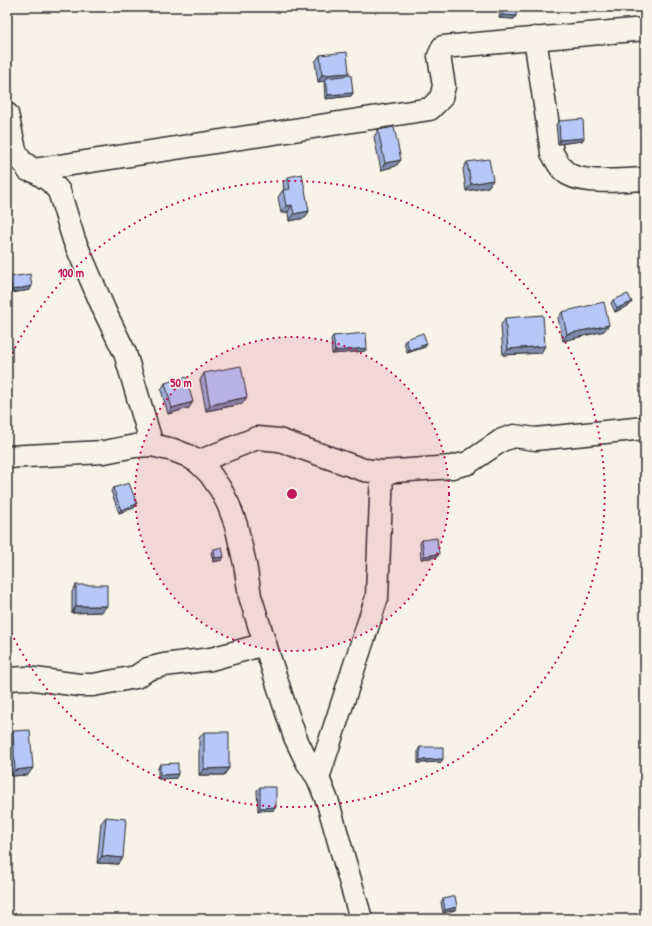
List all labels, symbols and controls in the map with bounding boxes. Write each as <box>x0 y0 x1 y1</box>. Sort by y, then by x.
text: 100 m <box>58 264 84 281</box>
text: 50 m <box>170 374 192 391</box>
centre of rings <box>285 487 299 501</box>

